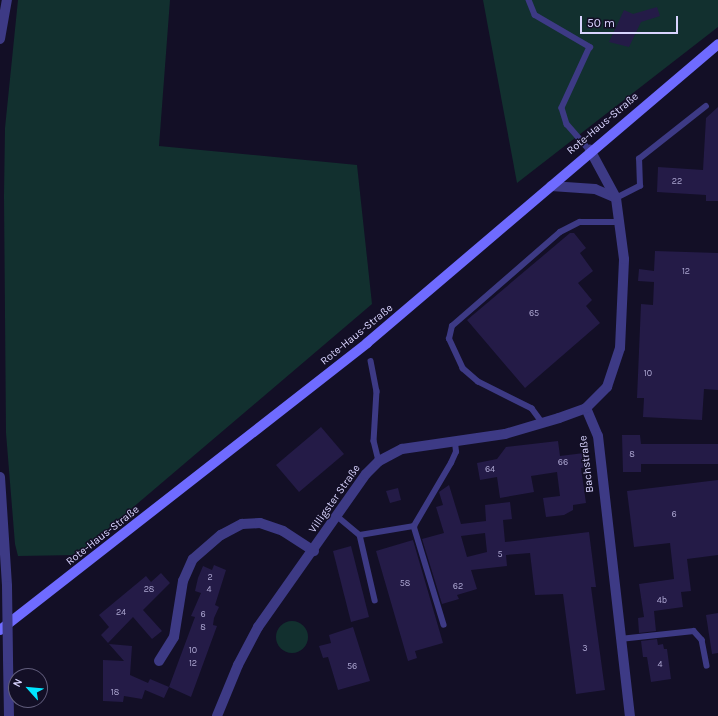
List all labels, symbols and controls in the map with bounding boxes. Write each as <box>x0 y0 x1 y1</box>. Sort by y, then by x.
scale bar <box>582 8 680 34</box>
text: 50 m <box>587 16 615 30</box>
street label: Rote-Haus-Straße <box>565 90 641 158</box>
house number: 22 <box>672 176 682 186</box>
house number: 12 <box>682 266 690 276</box>
street label: Rote-Haus-Straße <box>318 302 396 368</box>
house number: 65 <box>529 308 539 318</box>
house number: 10 <box>644 368 652 378</box>
street label: Bachstraße <box>577 435 597 493</box>
house number: 8 <box>629 449 635 459</box>
house number: 66 <box>558 457 568 467</box>
street label: Villigster Straße <box>307 462 363 536</box>
house number: 64 <box>485 464 495 474</box>
street label: Rote-Haus-Straße <box>64 503 142 569</box>
house number: 6 <box>671 509 677 519</box>
house number: 5 <box>497 549 503 559</box>
house number: 2 <box>207 572 213 582</box>
house number: 58 <box>400 578 410 588</box>
house number: 62 <box>453 581 463 591</box>
house number: 28 <box>144 584 154 594</box>
house number: 4 <box>206 584 212 594</box>
house number: 4b <box>657 595 667 605</box>
house number: 24 <box>116 607 126 617</box>
house number: 6 <box>200 609 206 619</box>
house number: 8 <box>200 622 206 632</box>
house number: 3 <box>582 643 588 653</box>
house number: 10 <box>189 645 197 655</box>
house number: 12 <box>189 658 197 668</box>
house number: 4 <box>657 659 663 669</box>
house number: 56 <box>347 661 357 671</box>
north arrow <box>8 668 48 708</box>
text: N <box>10 676 25 689</box>
house number: 18 <box>111 687 119 697</box>

